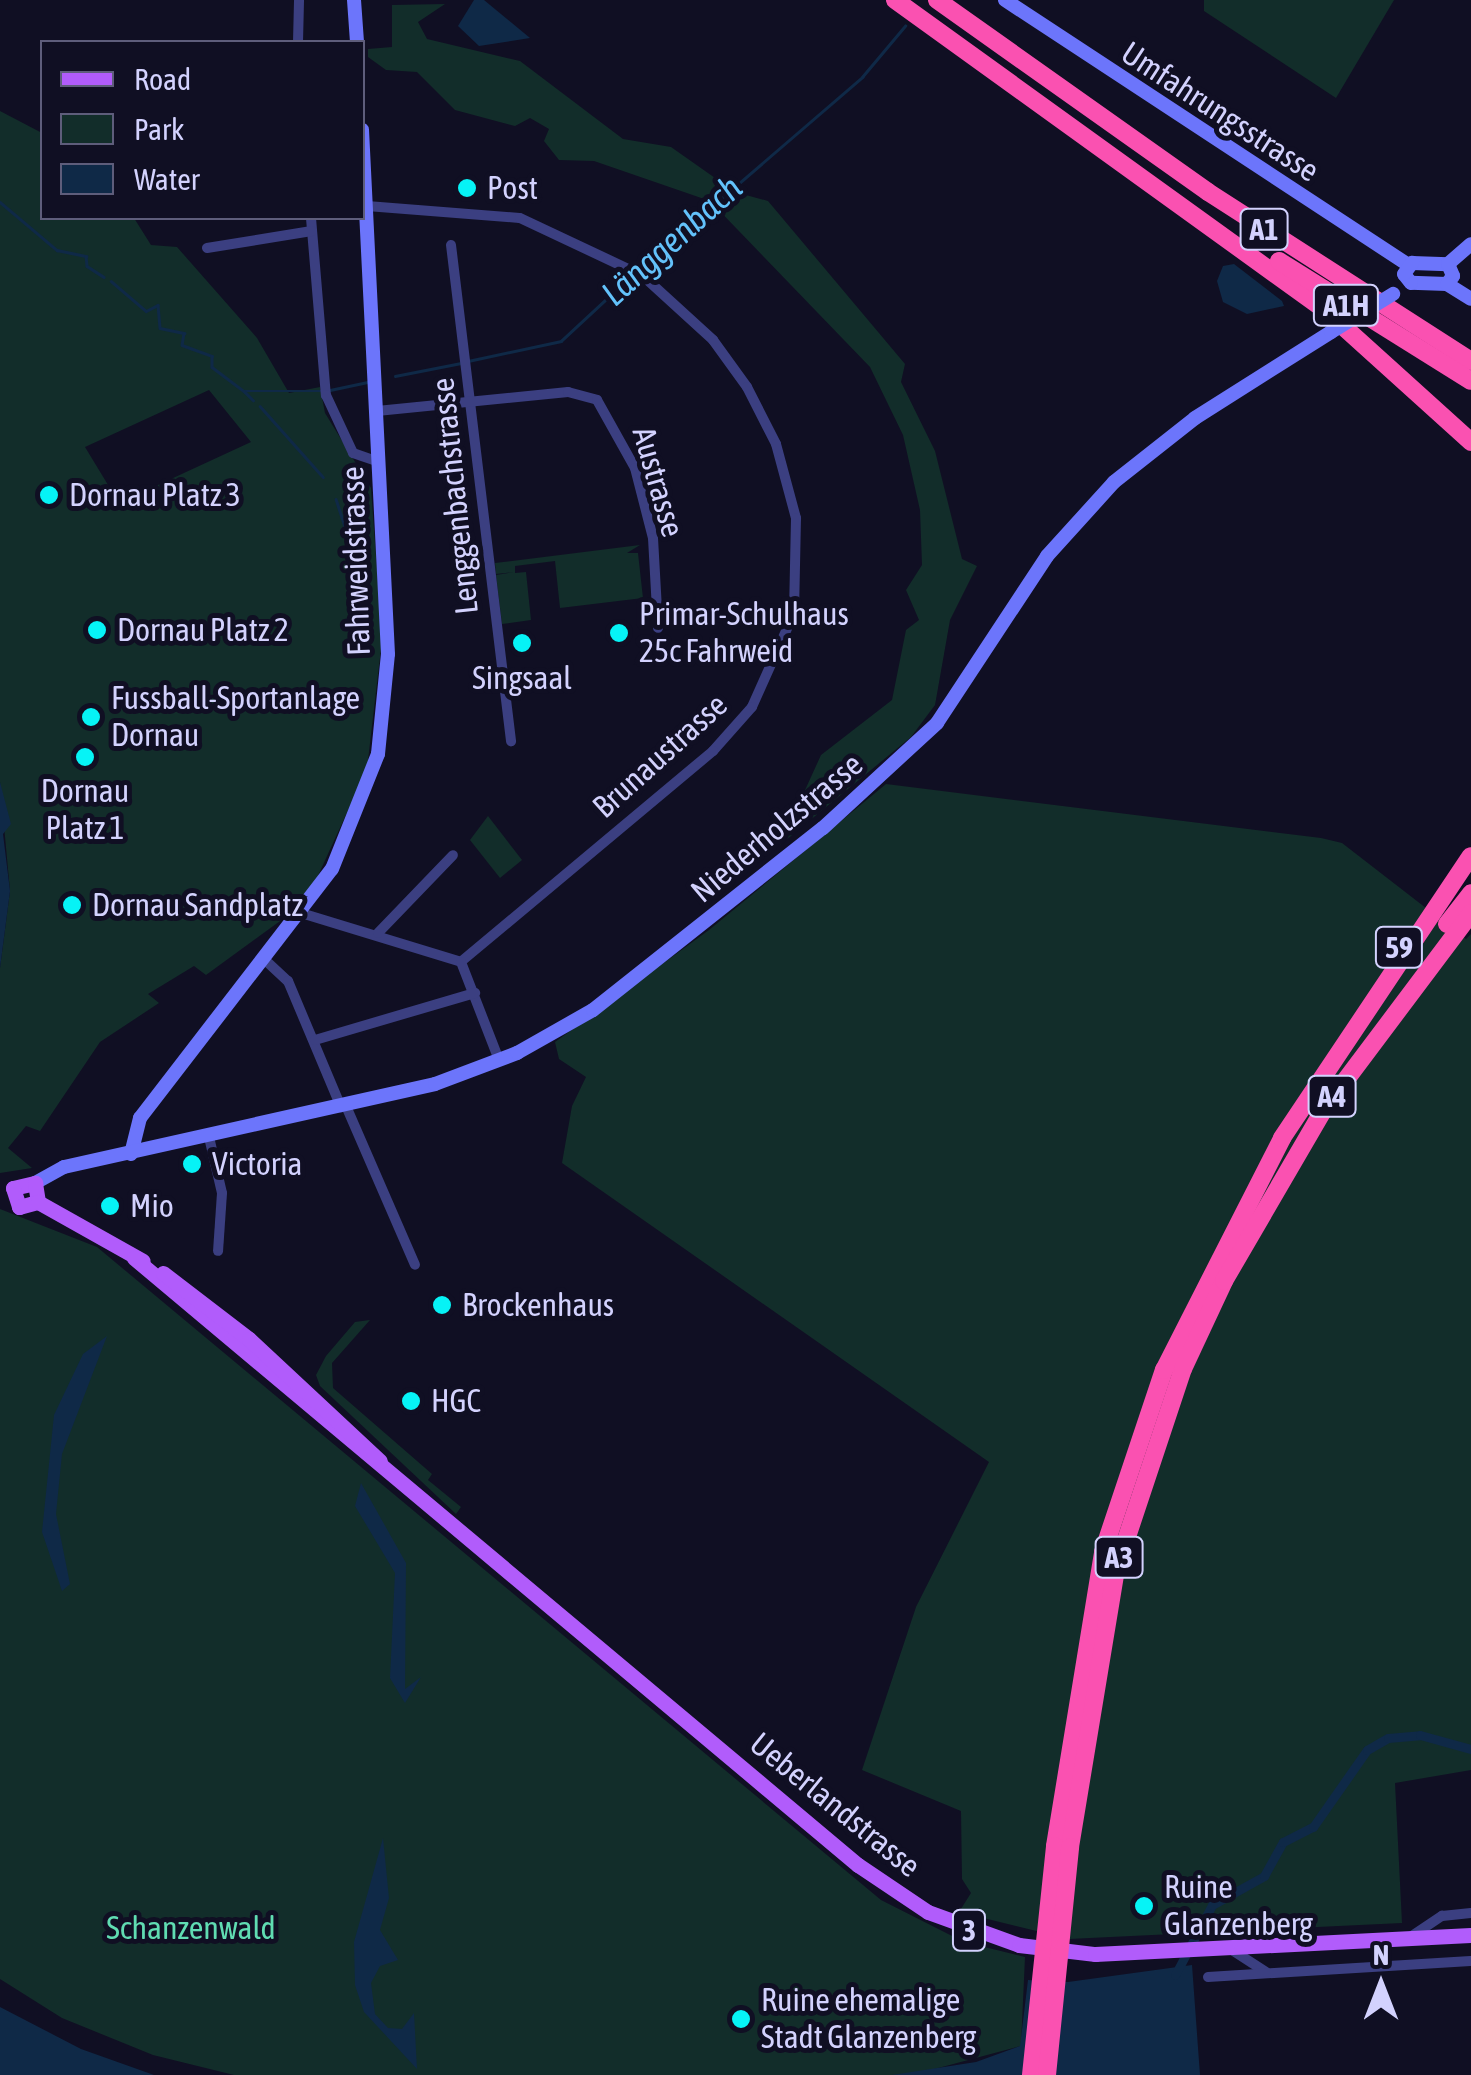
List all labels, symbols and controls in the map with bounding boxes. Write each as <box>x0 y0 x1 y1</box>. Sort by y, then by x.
street label: Umfahrungsstrasse <box>1114 34 1326 190</box>
legend <box>40 40 365 220</box>
text: Road <box>134 62 191 96</box>
text: Park <box>134 112 184 146</box>
text: Water <box>134 162 200 196</box>
water label: Länggenbach <box>592 166 750 314</box>
place label: Post <box>487 169 538 207</box>
marker: Post <box>456 177 478 199</box>
road number: A1 <box>1239 204 1289 254</box>
road number: A1H <box>1311 280 1381 330</box>
street label: Lenggenbachstrasse <box>423 376 487 616</box>
street label: Austrasse <box>624 423 692 541</box>
street label: Fahrweidstrasse <box>334 466 378 656</box>
place label: Dornau Platz 3 <box>69 476 241 514</box>
marker: Dornau Platz 3 <box>38 484 60 506</box>
place label: Primar-Schulhaus 25c Fahrweid <box>639 596 849 671</box>
place label: Dornau Platz 2 <box>117 611 289 649</box>
marker: Dornau Platz 2 <box>86 619 108 641</box>
marker: Primar-Schulhaus 25c Fahrweid <box>608 622 630 644</box>
marker: Singsaal <box>511 632 533 654</box>
place label: Singsaal <box>472 659 572 697</box>
place label: Fussball-Sportanlage Dornau <box>111 680 360 755</box>
street label: Brunaustrasse <box>585 686 735 826</box>
marker: Fussball-Sportanlage Dornau <box>80 706 102 728</box>
street label: Niederholzstrasse <box>684 745 870 911</box>
marker: Dornau Platz 1 <box>74 746 96 768</box>
place label: Dornau Platz 1 <box>41 773 129 848</box>
place label: Dornau Sandplatz <box>92 886 303 924</box>
marker: Dornau Sandplatz <box>61 894 83 916</box>
road number: 59 <box>1374 922 1424 972</box>
road number: A4 <box>1307 1071 1357 1121</box>
place label: Victoria <box>212 1145 302 1183</box>
marker: Victoria <box>181 1153 203 1175</box>
place label: Mio <box>130 1187 174 1225</box>
marker: Mio <box>99 1195 121 1217</box>
place label: Brockenhaus <box>462 1286 614 1324</box>
marker: Brockenhaus <box>431 1294 453 1316</box>
place label: HGC <box>431 1382 481 1420</box>
marker: HGC <box>400 1390 422 1412</box>
road number: A3 <box>1094 1532 1144 1582</box>
street label: Ueberlandstrasse <box>742 1725 928 1885</box>
place label: Ruine Glanzenberg <box>1164 1869 1313 1944</box>
marker: Ruine Glanzenberg <box>1133 1895 1155 1917</box>
road number: 3 <box>952 1905 986 1955</box>
park label: Schanzenwald <box>106 1909 276 1947</box>
north arrow <box>1331 1935 1431 2035</box>
text: N <box>1373 1939 1389 1971</box>
place label: Ruine ehemalige Stadt Glanzenberg <box>761 1982 976 2057</box>
marker: Ruine ehemalige Stadt Glanzenberg <box>730 2008 752 2030</box>

